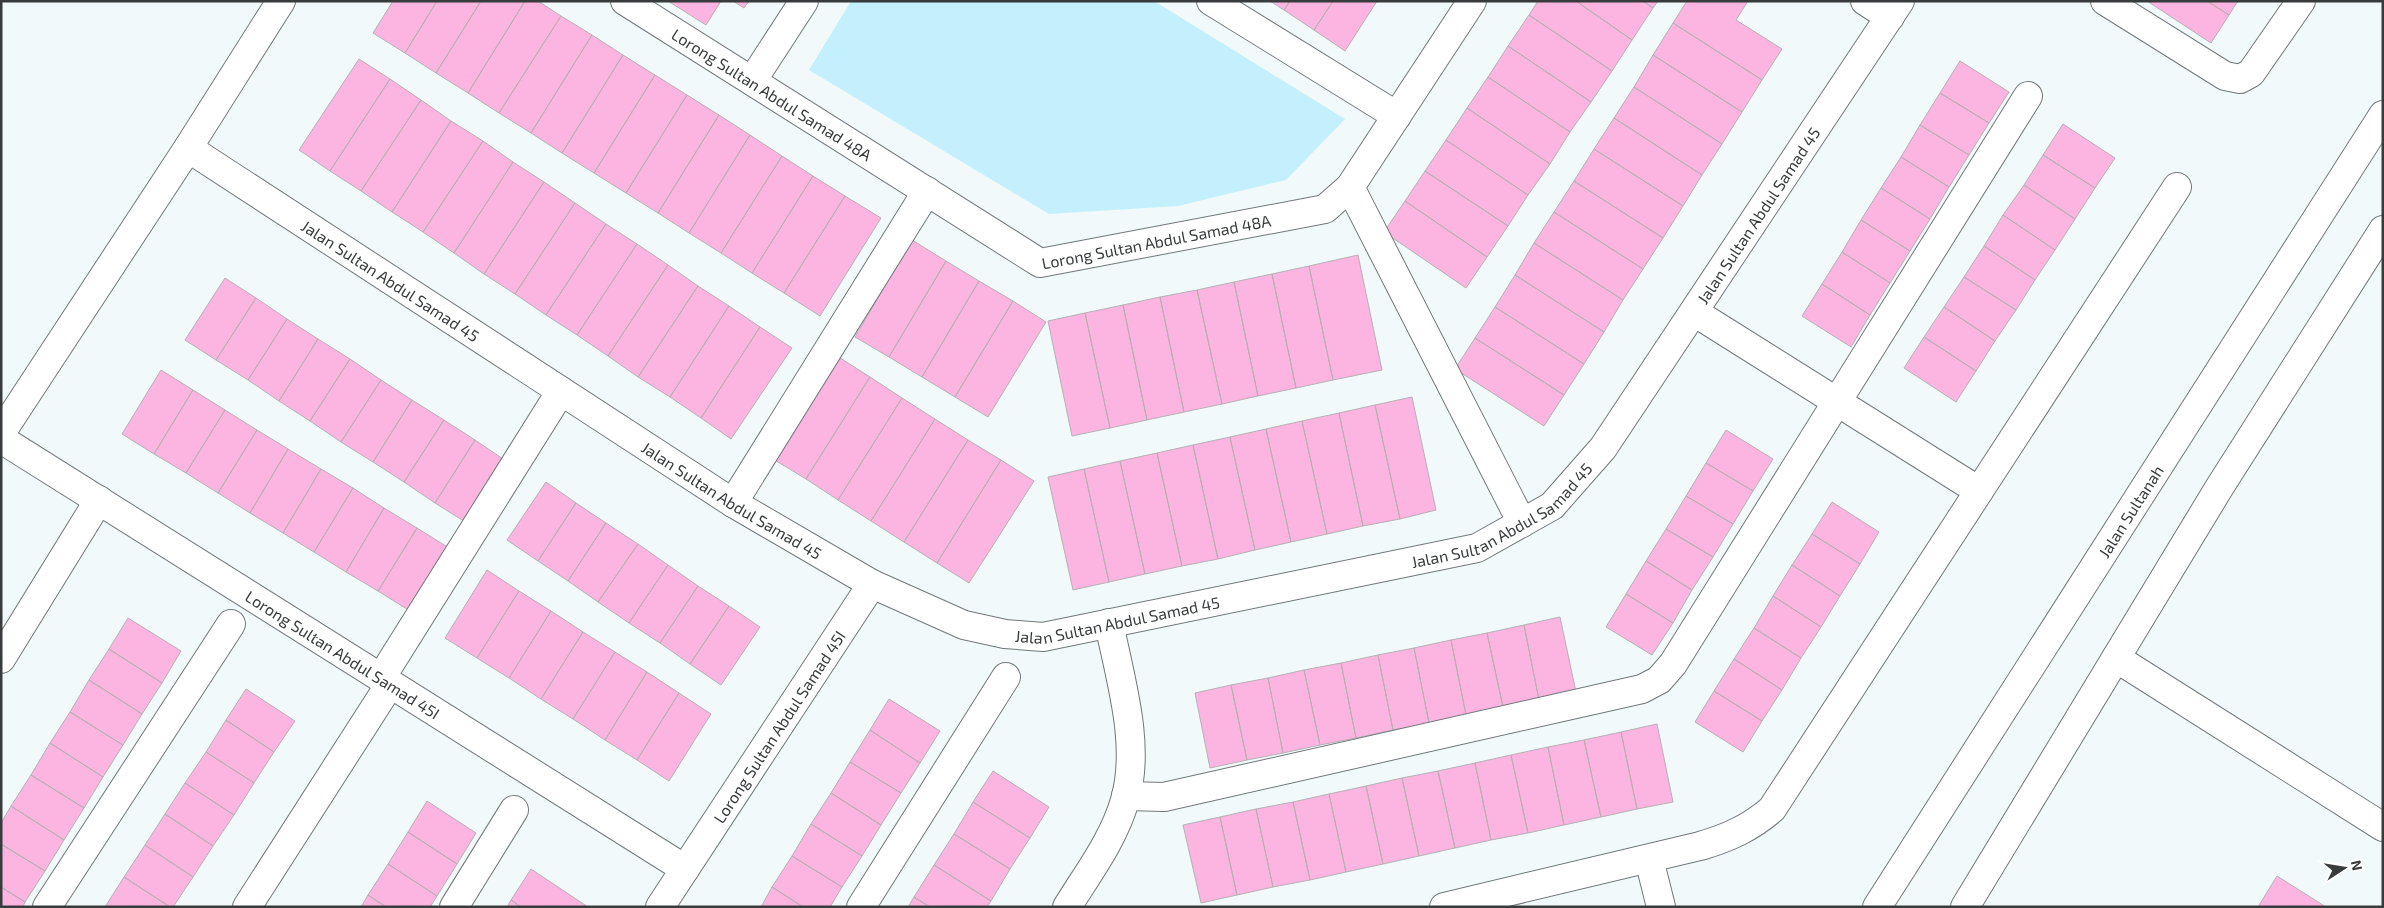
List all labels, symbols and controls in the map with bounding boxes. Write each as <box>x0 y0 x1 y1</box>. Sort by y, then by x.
street label: Lorong Sultan Abdul Samad 48A <box>669 24 876 164</box>
street label: Jalan Sultan Abdul Samad 45 <box>1692 123 1823 307</box>
street label: Lorong Sultan Abdul Samad 48A <box>1040 210 1272 272</box>
street label: Jalan Sultan Abdul Samad 45 <box>298 215 483 345</box>
street label: Jalan Sultan Abdul Samad 45 <box>639 437 826 562</box>
street label: Jalan Sultan Abdul Samad 45 <box>1409 459 1595 571</box>
street label: Jalan Sultanah <box>2094 461 2167 561</box>
street label: Lorong Sultan Abdul Samad 45I <box>242 586 444 722</box>
street label: Jalan Sultan Abdul Samad 45 <box>1014 592 1221 646</box>
street label: Lorong Sultan Abdul Samad 45I <box>709 627 848 826</box>
north arrow <box>2319 843 2369 893</box>
text: N <box>2348 858 2367 872</box>

